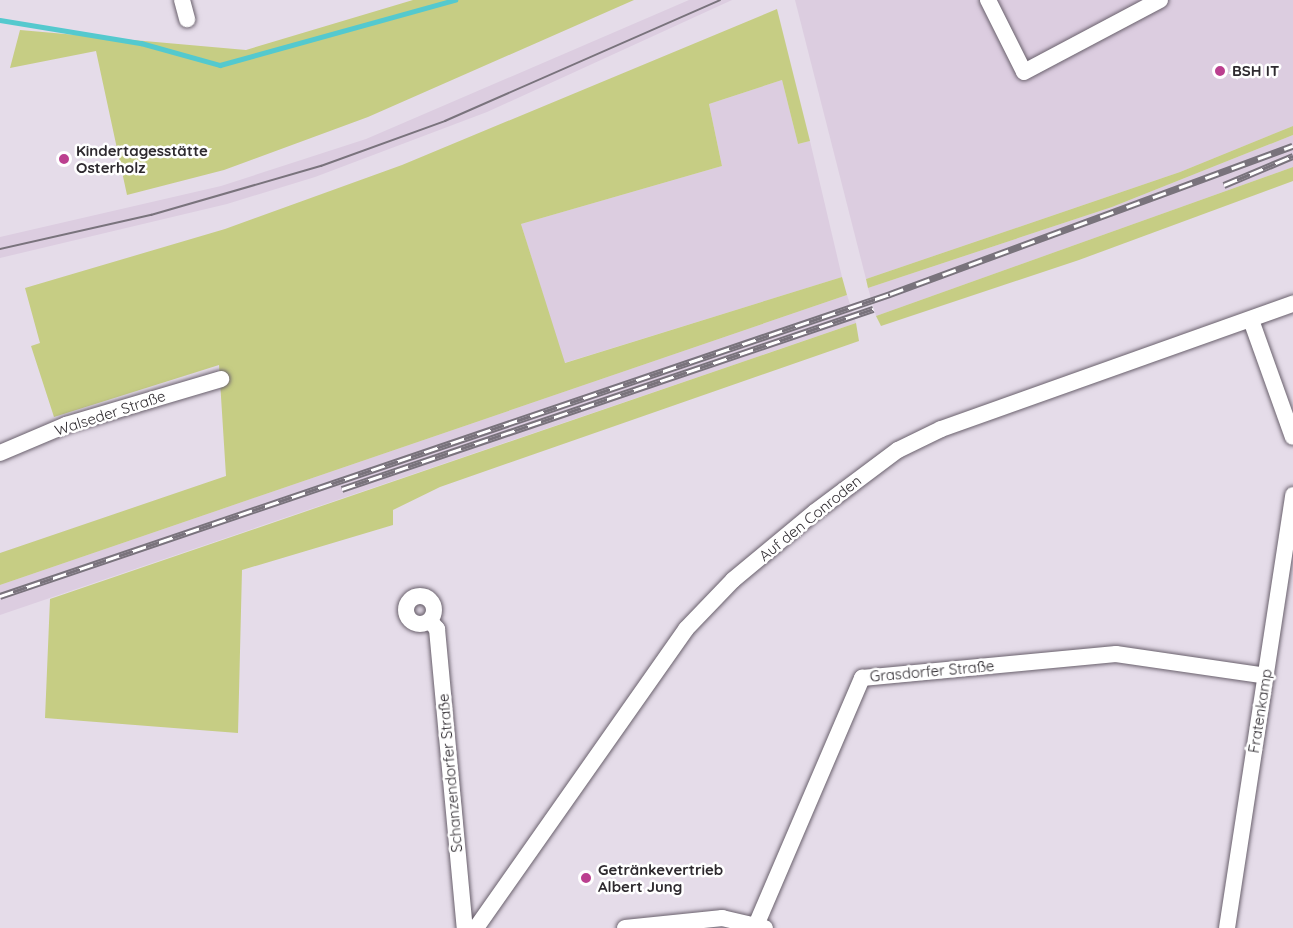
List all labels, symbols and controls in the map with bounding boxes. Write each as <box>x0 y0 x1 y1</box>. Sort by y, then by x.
place label: BSH IT <box>1232 62 1279 80</box>
marker: BSH IT <box>1213 64 1227 78</box>
place label: Kindertagesstätte Osterholz <box>76 141 208 176</box>
marker: Kindertagesstätte Osterholz <box>57 152 71 166</box>
street label: Walseder Straße <box>52 387 168 439</box>
street label: Auf den Conroden <box>755 471 865 565</box>
street label: Grasdorfer Straße <box>869 657 995 685</box>
street label: Fratenkamp <box>1244 668 1276 754</box>
street label: Schanzendorfer Straße <box>434 693 466 853</box>
place label: Getränkevertrieb Albert Jung <box>598 860 723 895</box>
marker: Getränkevertrieb Albert Jung <box>579 871 593 885</box>

